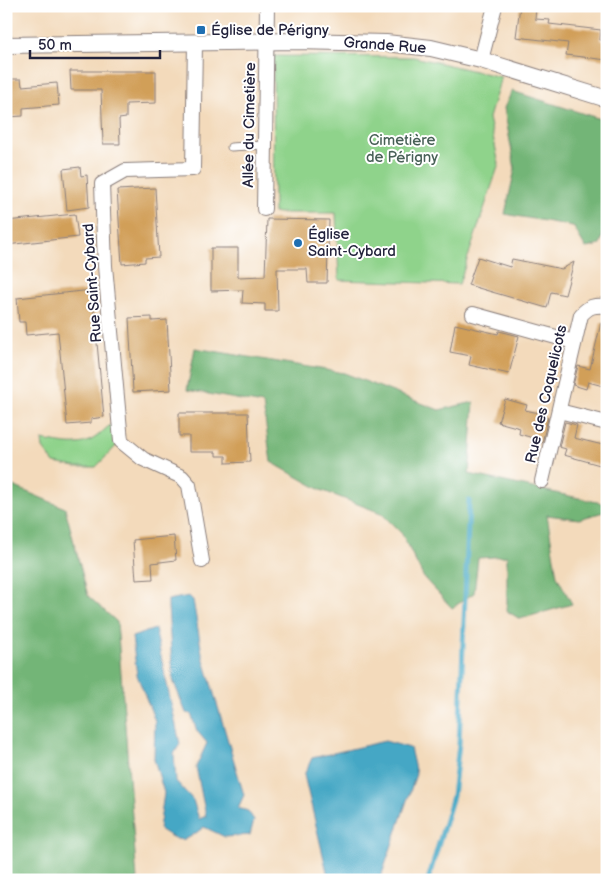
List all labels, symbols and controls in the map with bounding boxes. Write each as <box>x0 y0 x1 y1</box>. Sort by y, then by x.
place label: Église de Périgny <box>211 21 329 40</box>
marker: Église de Périgny <box>195 24 207 36</box>
scale bar <box>30 28 160 60</box>
street label: Grande Rue <box>343 33 427 58</box>
text: 50 m <box>38 36 72 55</box>
street label: Allée du Cimetière <box>239 62 260 188</box>
park label: Cimetière de Périgny <box>366 131 438 167</box>
street label: Rue Saint-Cybard <box>79 223 106 343</box>
place label: Église Saint-Cybard <box>308 225 396 261</box>
marker: Église Saint-Cybard <box>292 237 304 249</box>
street label: Rue des Coquelicots <box>521 323 572 465</box>

